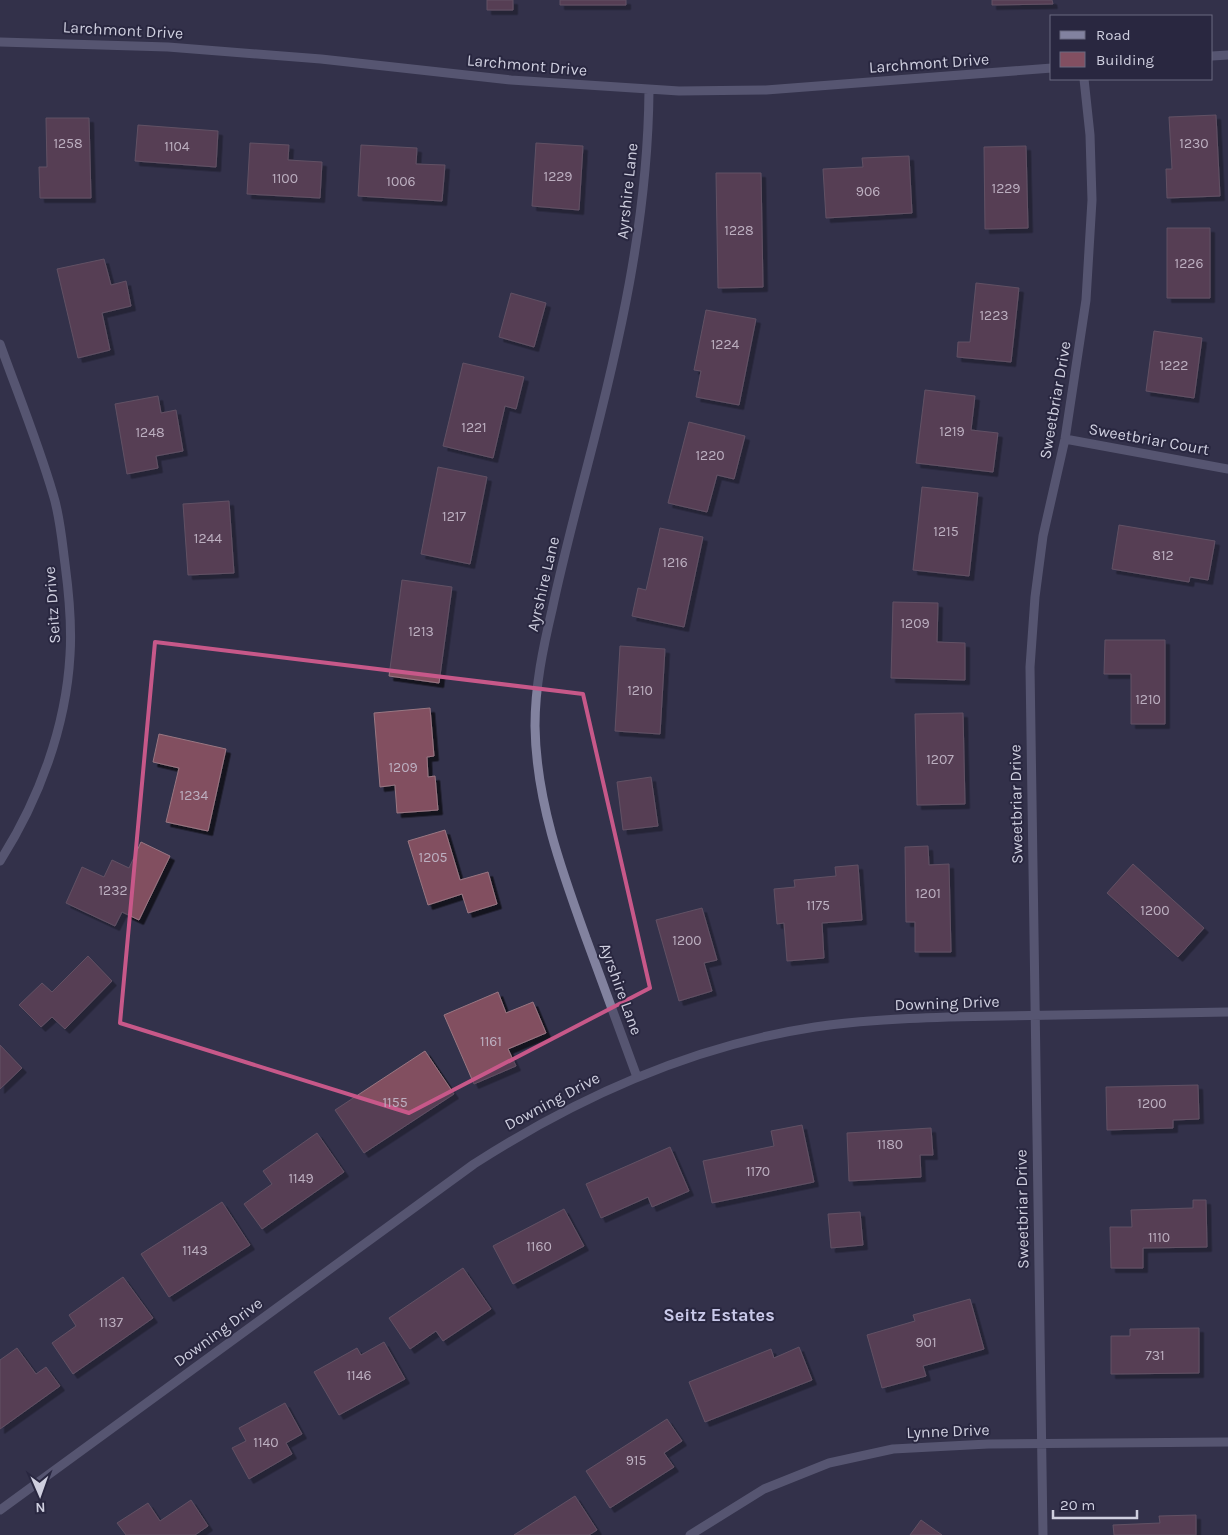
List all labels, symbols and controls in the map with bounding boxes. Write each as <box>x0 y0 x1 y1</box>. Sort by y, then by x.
legend <box>1050 15 1213 80</box>
street label: Larchmont Drive <box>62 17 184 43</box>
text: Road <box>1096 26 1131 44</box>
street label: Larchmont Drive <box>868 49 990 77</box>
street label: Larchmont Drive <box>466 50 588 80</box>
text: Building <box>1096 51 1154 69</box>
house number: 1258 <box>53 135 83 152</box>
house number: 1230 <box>1179 135 1209 152</box>
house number: 1104 <box>164 138 190 155</box>
street label: Ayrshire Lane <box>612 142 642 240</box>
house number: 1229 <box>544 168 572 185</box>
house number: 1100 <box>272 170 298 187</box>
house number: 1006 <box>386 173 416 190</box>
house number: 1229 <box>992 180 1020 197</box>
house number: 906 <box>856 183 880 200</box>
house number: 1228 <box>724 222 754 239</box>
house number: 1226 <box>1175 255 1203 272</box>
house number: 1223 <box>979 307 1009 324</box>
house number: 1224 <box>711 336 740 353</box>
street label: Sweetbriar Drive <box>1035 340 1075 460</box>
house number: 1222 <box>1160 357 1188 374</box>
house number: 1221 <box>461 419 487 436</box>
street label: Sweetbriar Court <box>1087 419 1211 459</box>
house number: 1219 <box>939 423 965 440</box>
house number: 1248 <box>135 424 165 441</box>
house number: 1220 <box>695 447 725 464</box>
house number: 1217 <box>442 508 466 525</box>
house number: 1215 <box>933 523 959 540</box>
house number: 1244 <box>194 530 222 547</box>
street label: Ayrshire Lane <box>523 535 563 633</box>
house number: 812 <box>1152 547 1174 564</box>
house number: 1216 <box>662 554 688 571</box>
street label: Seitz Drive <box>40 566 64 644</box>
house number: 1209 <box>900 615 930 632</box>
house number: 1213 <box>408 623 434 640</box>
house number: 1210 <box>627 682 653 699</box>
house number: 1210 <box>1135 691 1161 708</box>
street label: Sweetbriar Drive <box>1005 744 1027 864</box>
house number: 1207 <box>926 751 954 768</box>
house number: 1209 <box>388 759 418 776</box>
house number: 1234 <box>180 787 209 804</box>
house number: 1205 <box>419 849 448 866</box>
house number: 1232 <box>98 882 128 899</box>
house number: 1201 <box>915 885 941 902</box>
house number: 1175 <box>806 897 830 914</box>
house number: 1200 <box>1140 902 1170 919</box>
house number: 1200 <box>672 932 702 949</box>
street label: Ayrshire Lane <box>596 940 646 1038</box>
street label: Downing Drive <box>894 992 1000 1014</box>
house number: 1161 <box>480 1033 502 1050</box>
street label: Downing Drive <box>501 1068 603 1134</box>
house number: 1155 <box>382 1094 408 1111</box>
house number: 1200 <box>1137 1095 1167 1112</box>
house number: 1180 <box>877 1136 903 1153</box>
street label: Sweetbriar Drive <box>1011 1149 1033 1269</box>
house number: 1170 <box>746 1163 770 1180</box>
house number: 1149 <box>288 1170 314 1187</box>
house number: 1110 <box>1148 1229 1170 1246</box>
house number: 1160 <box>526 1238 552 1255</box>
house number: 1143 <box>182 1242 208 1259</box>
street label: Downing Drive <box>170 1293 266 1371</box>
district label: Seitz Estates <box>663 1304 775 1326</box>
house number: 1137 <box>99 1314 123 1331</box>
house number: 901 <box>915 1334 937 1351</box>
house number: 731 <box>1145 1347 1165 1364</box>
house number: 1146 <box>346 1367 372 1384</box>
street label: Lynne Drive <box>906 1420 990 1442</box>
house number: 1140 <box>253 1434 279 1451</box>
house number: 915 <box>626 1452 646 1469</box>
north arrow <box>15 1470 65 1520</box>
scale bar <box>1053 1488 1137 1520</box>
text: 20 m <box>1060 1496 1095 1514</box>
text: N <box>35 1499 46 1516</box>

